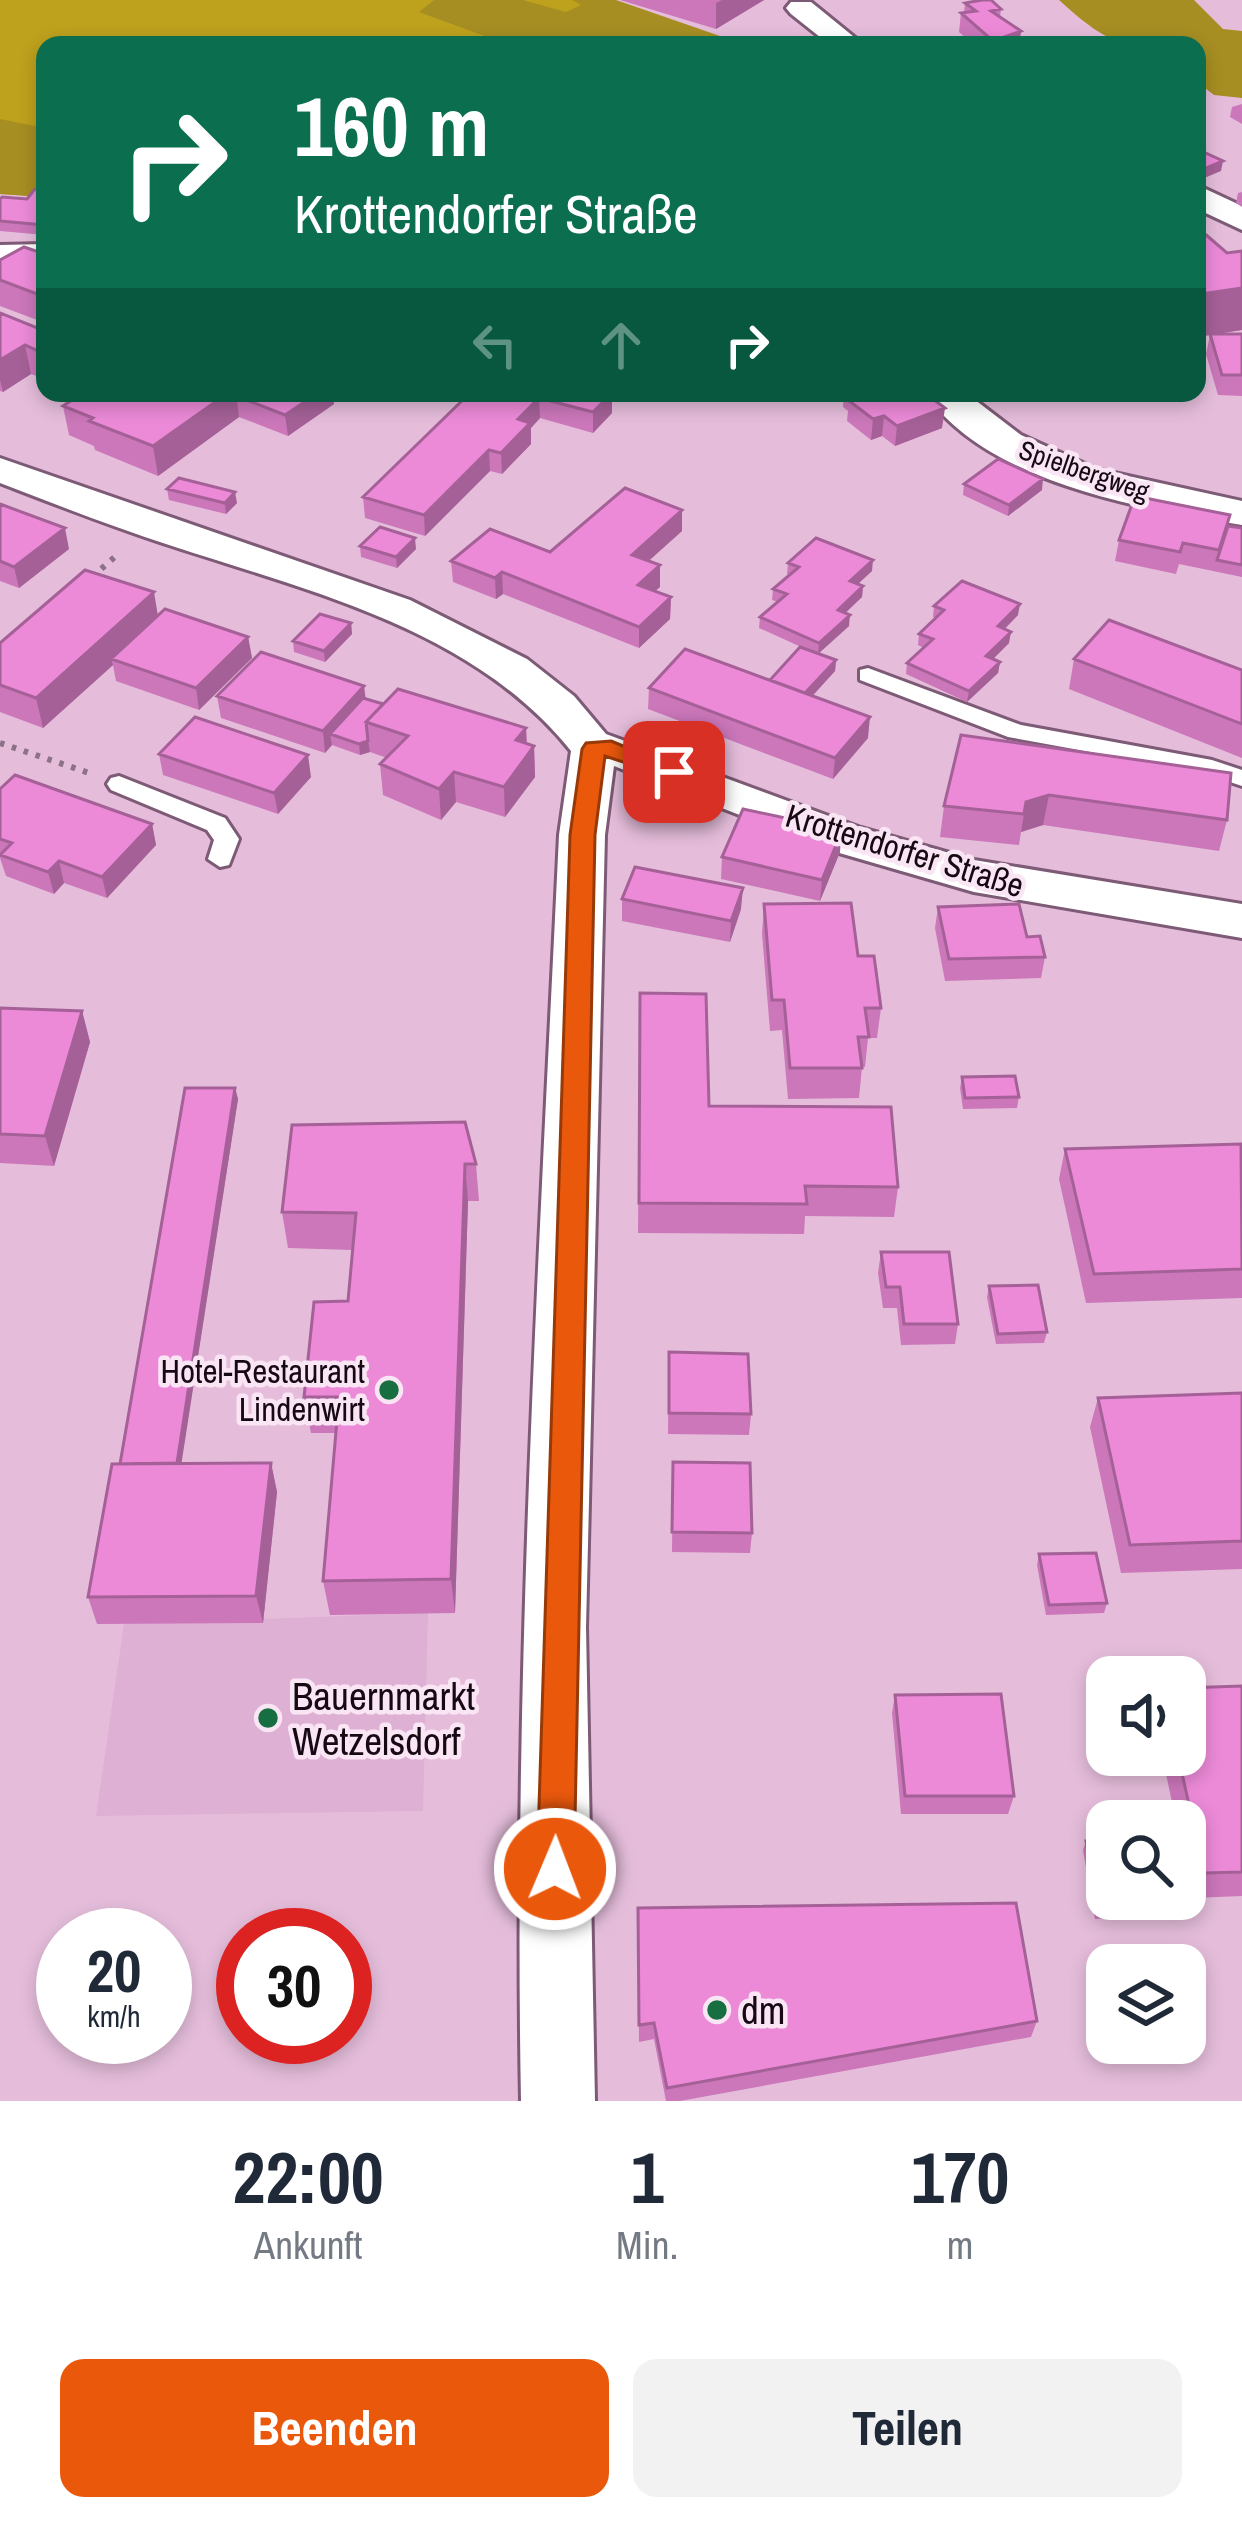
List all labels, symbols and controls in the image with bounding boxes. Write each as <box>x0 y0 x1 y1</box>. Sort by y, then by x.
text: 160 m <box>294 69 489 182</box>
icon: right <box>96 84 252 240</box>
text: Krottendorfer Straße <box>294 177 698 250</box>
icon: left <box>462 312 528 378</box>
icon: ahead <box>588 312 654 378</box>
icon: right <box>714 312 780 378</box>
street label: Spielbergweg <box>1014 431 1155 509</box>
pin <box>623 721 725 823</box>
icon: arrive <box>641 739 707 805</box>
street label: Krottendorfer Straße <box>781 793 1029 907</box>
place label: Hotel-Restaurant Lindenwirt <box>160 1349 365 1431</box>
marker: Hotel-Restaurant Lindenwirt <box>376 1377 402 1403</box>
map controls <box>1086 1656 1206 2064</box>
button: sound <box>1086 1656 1206 1776</box>
place label: Bauernmarkt Wetzelsdorf <box>292 1670 475 1767</box>
marker: Bauernmarkt Wetzelsdorf <box>255 1705 281 1731</box>
button: search <box>1086 1800 1206 1920</box>
position arrow <box>492 1806 618 1932</box>
speed limit sign: 30 <box>216 1908 372 2064</box>
text: 20 <box>87 1930 141 2011</box>
button: layers <box>1086 1944 1206 2064</box>
place label: dm <box>741 1984 785 2036</box>
text: km/h <box>87 1996 141 2036</box>
marker: dm <box>704 1997 730 2023</box>
text: 22:00 <box>233 2128 384 2225</box>
text: 1 <box>631 2128 664 2225</box>
text: 170 <box>911 2128 1009 2225</box>
text: Ankunft <box>254 2219 362 2271</box>
text: Min. <box>616 2219 678 2271</box>
text: m <box>947 2219 973 2271</box>
button: Beenden <box>60 2359 609 2497</box>
button: Teilen <box>633 2359 1182 2497</box>

